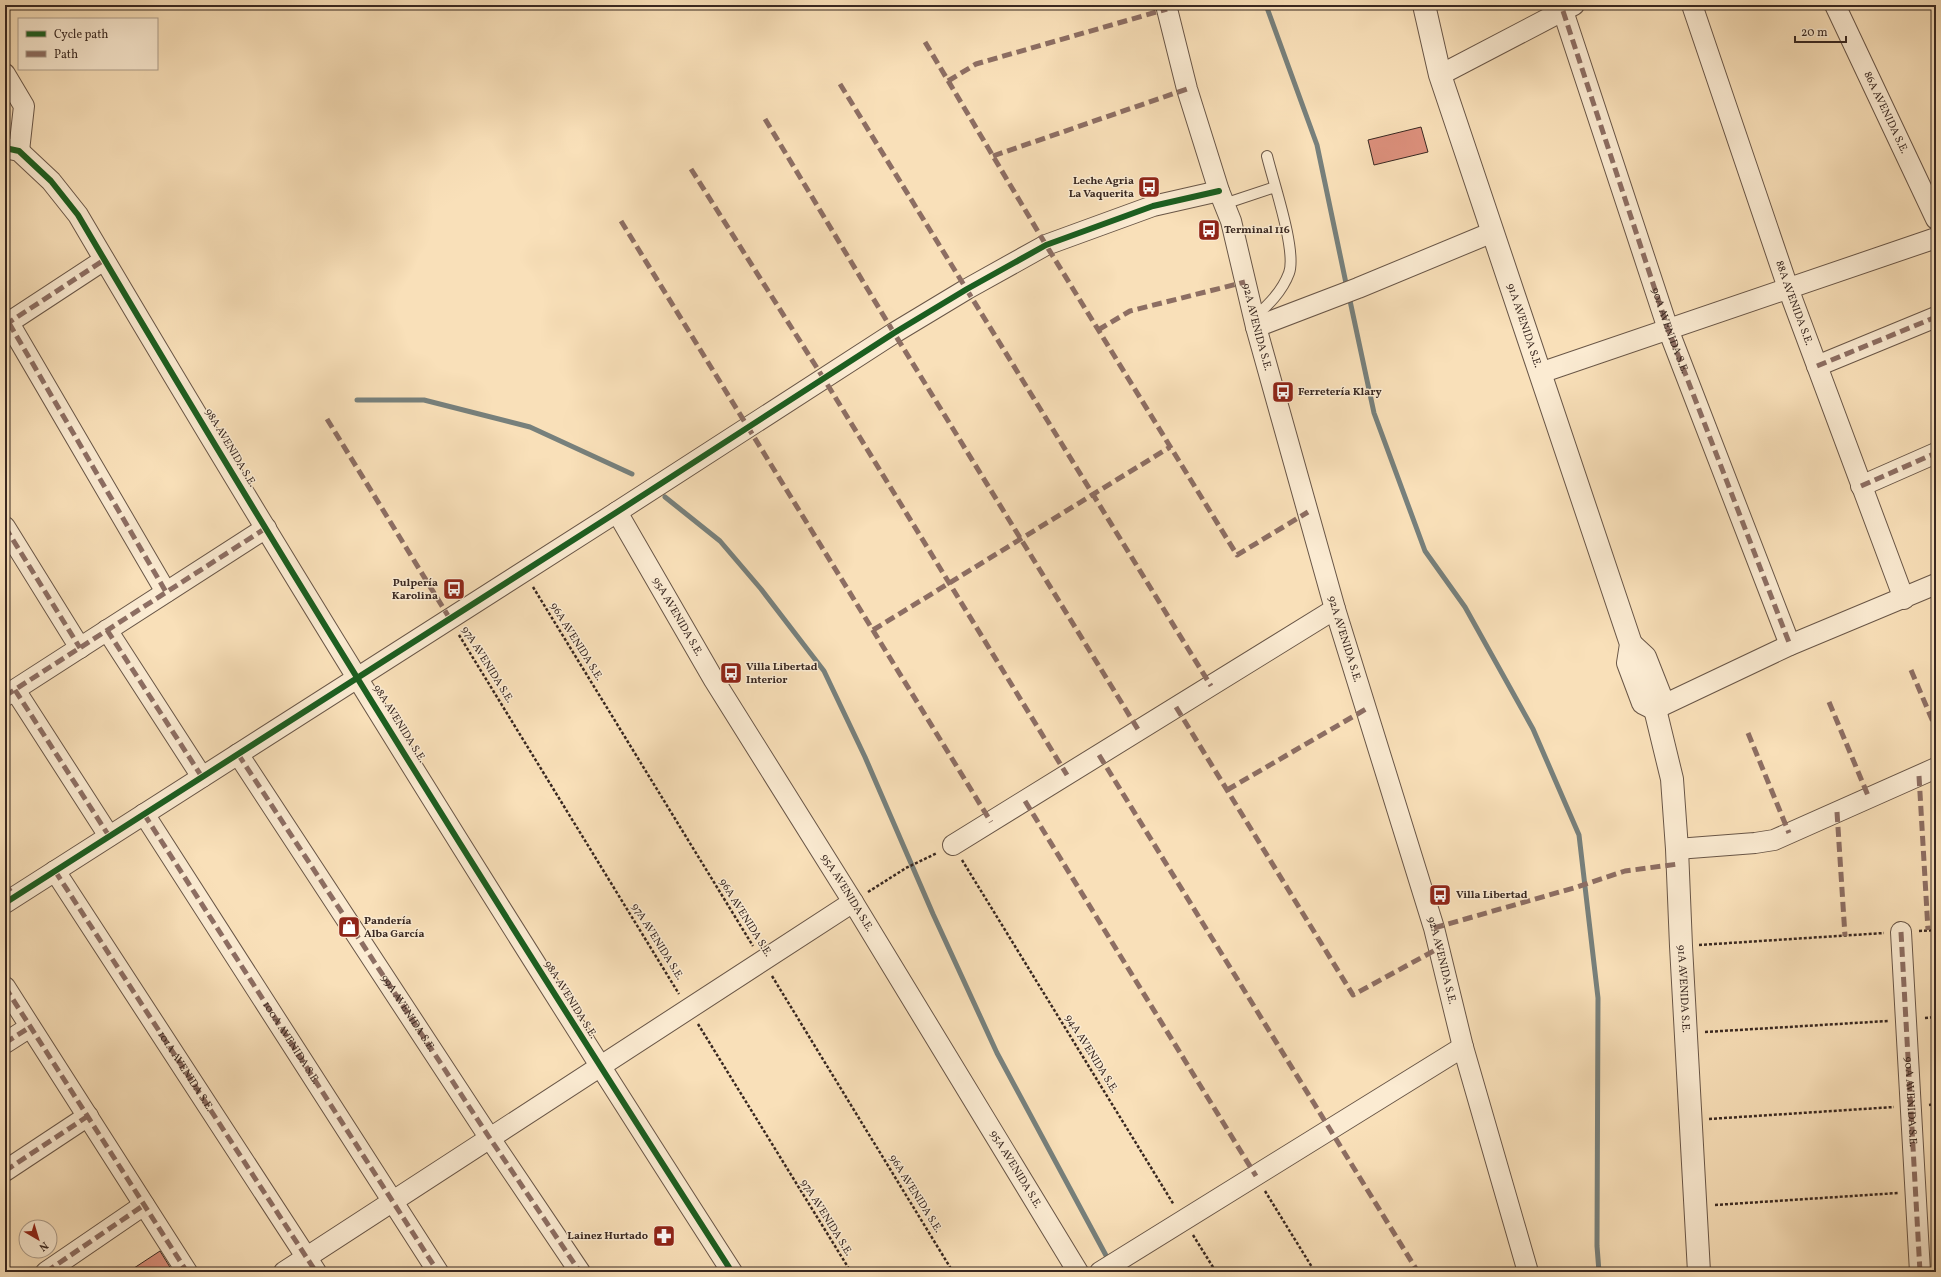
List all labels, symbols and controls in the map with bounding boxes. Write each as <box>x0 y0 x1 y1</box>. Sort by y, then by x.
legend <box>18 18 158 70</box>
scale bar <box>1795 18 1846 44</box>
text: 20 m <box>1801 25 1828 41</box>
text: Cycle path <box>54 27 109 43</box>
text: Path <box>54 47 78 63</box>
street label: 86A AVENIDA S.E. <box>1860 69 1912 156</box>
place label: Leche Agria La Vaquerita <box>1069 174 1134 202</box>
bus stop icon: Leche Agria La Vaquerita <box>1136 174 1162 200</box>
bus stop icon: Terminal 116 <box>1196 217 1222 243</box>
place label: Terminal 116 <box>1224 223 1290 238</box>
street label: 88A AVENIDA S.E. <box>1772 259 1816 348</box>
street label: 91A AVENIDA S.E. <box>1503 281 1545 370</box>
street label: 92A AVENIDA S.E. <box>1238 282 1275 373</box>
street label: 90A AVENIDA S.E. <box>1647 286 1692 376</box>
bus stop icon: Ferretería Klary <box>1270 379 1296 405</box>
place label: Ferretería Klary <box>1298 385 1383 400</box>
street label: 98A AVENIDA S.E. <box>201 406 260 490</box>
street label: 95A AVENIDA S.E. <box>649 575 706 659</box>
place label: Pulpería Karolina <box>392 576 438 604</box>
bus stop icon: Pulpería Karolina <box>441 576 467 602</box>
street label: 92A AVENIDA S.E. <box>1324 594 1365 684</box>
street label: 96A AVENIDA S.E. <box>546 600 606 684</box>
street label: 97A AVENIDA S.E. <box>457 624 517 707</box>
bus stop icon: Villa Libertad Interior <box>718 660 744 686</box>
place label: Villa Libertad Interior <box>746 660 818 688</box>
street label: 98A AVENIDA S.E. <box>369 682 429 766</box>
street label: 95A AVENIDA S.E. <box>817 851 877 935</box>
street label: 96A AVENIDA S.E. <box>715 876 775 960</box>
bus stop icon: Villa Libertad <box>1427 882 1453 908</box>
place label: Villa Libertad <box>1456 888 1528 903</box>
street label: 97A AVENIDA S.E. <box>627 901 687 984</box>
shop icon: Pandería Alba García <box>336 914 362 940</box>
place label: Pandería Alba García <box>364 914 424 942</box>
street label: 92A AVENIDA S.E. <box>1423 915 1460 1006</box>
street label: 91A AVENIDA S.E. <box>1673 944 1693 1034</box>
street label: 98A AVENIDA S.E. <box>540 958 600 1042</box>
street label: 99A AVENIDA S.E. <box>377 972 439 1055</box>
street label: 100A AVENIDA S.E. <box>259 999 323 1088</box>
street label: 94A AVENIDA S.E. <box>1061 1012 1121 1096</box>
street label: 101A AVENIDA S.E. <box>154 1028 217 1115</box>
street label: 90A AVENIDA S.E. <box>1900 1056 1921 1148</box>
street label: 95A AVENIDA S.E. <box>986 1128 1045 1212</box>
street label: 96A AVENIDA S.E. <box>885 1152 945 1236</box>
street label: 97A AVENIDA S.E. <box>796 1177 856 1260</box>
north arrow <box>18 1219 58 1259</box>
pharmacy icon: Lainez Hurtado <box>651 1223 677 1249</box>
place label: Lainez Hurtado <box>567 1229 648 1244</box>
text: N <box>35 1237 51 1254</box>

